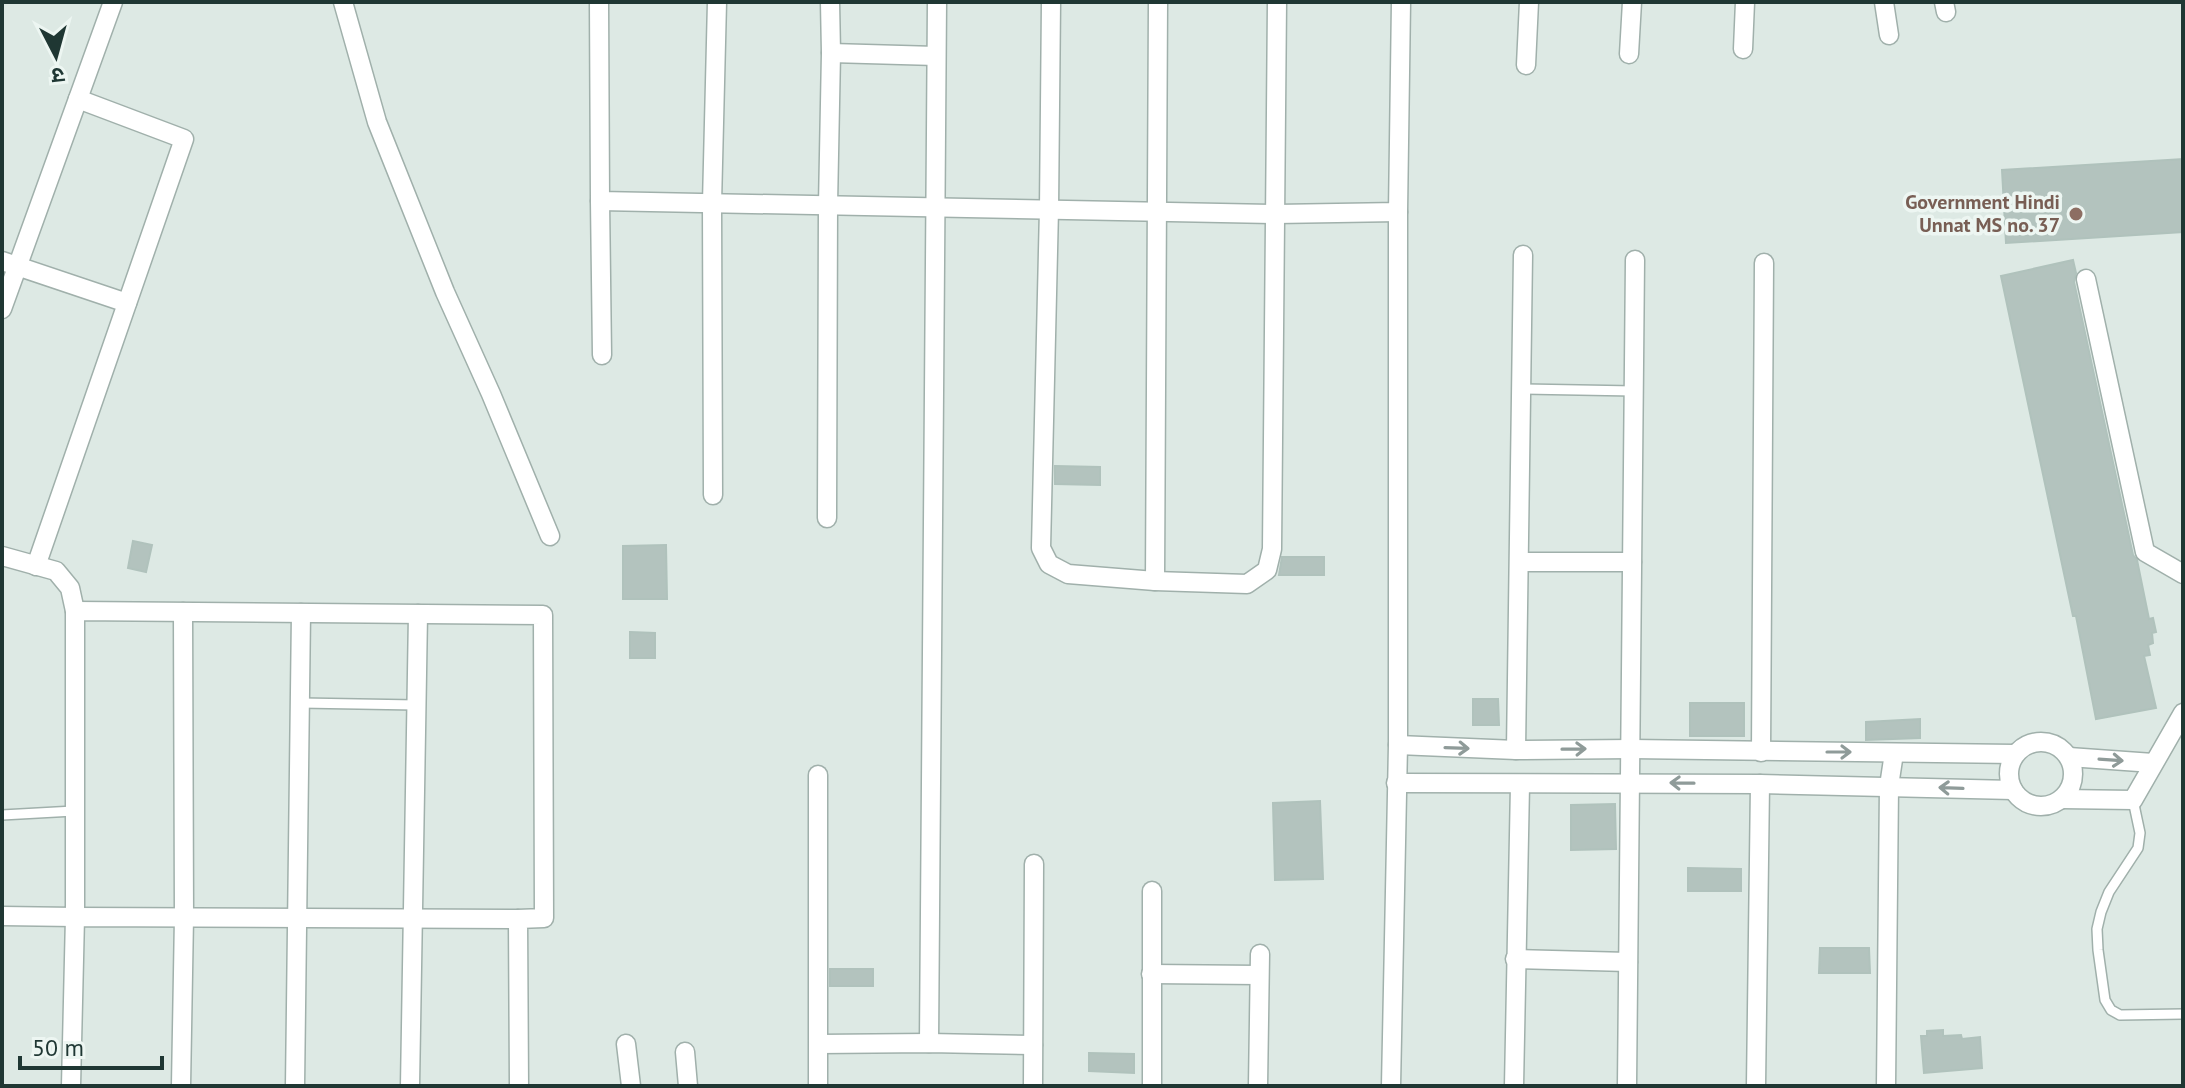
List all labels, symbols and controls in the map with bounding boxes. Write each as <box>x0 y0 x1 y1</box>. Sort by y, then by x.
north arrow <box>16 16 96 96</box>
text: उ <box>49 61 66 91</box>
place label: Government Hindi Unnat MS no. 37 <box>1905 189 2060 238</box>
marker: Government Hindi Unnat MS no. 37 <box>2067 205 2085 223</box>
one-way arrow <box>1443 740 1470 755</box>
one-way arrow <box>1560 742 1587 757</box>
one-way arrow <box>1825 744 1852 760</box>
one-way arrow <box>2097 753 2124 768</box>
one-way arrow <box>1669 775 1696 791</box>
one-way arrow <box>1938 780 1965 796</box>
scale bar <box>20 1020 162 1070</box>
text: 50 m <box>32 1032 84 1063</box>

